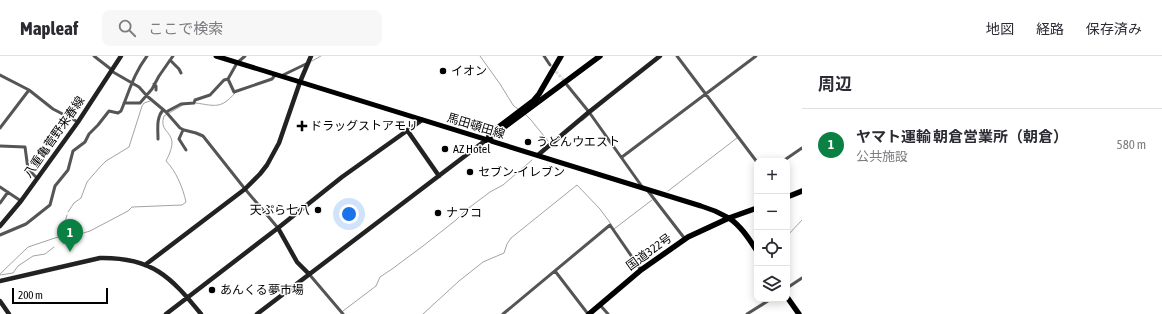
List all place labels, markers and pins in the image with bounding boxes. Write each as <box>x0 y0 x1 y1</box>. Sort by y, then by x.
place label: イオン <box>451 64 487 78</box>
marker: イオン <box>438 66 448 76</box>
place label: ドラッグストアモリ <box>310 119 418 133</box>
marker: ドラッグストアモリ <box>297 121 307 131</box>
place label: うどんウエスト <box>536 135 620 149</box>
marker: うどんウエスト <box>523 137 533 147</box>
place label: AZ Hotel <box>453 142 491 156</box>
marker: AZ Hotel <box>440 144 450 154</box>
place label: セブン-イレブン <box>478 165 565 179</box>
marker: セブン-イレブン <box>465 167 475 177</box>
place label: 天ぷら七八 <box>250 203 310 217</box>
marker: 天ぷら七八 <box>313 205 323 215</box>
place label: ナフコ <box>446 206 482 220</box>
marker: ナフコ <box>433 208 443 218</box>
pin: 1 <box>57 219 83 252</box>
place label: あんくる夢市場 <box>220 283 304 297</box>
marker: あんくる夢市場 <box>207 285 217 295</box>

